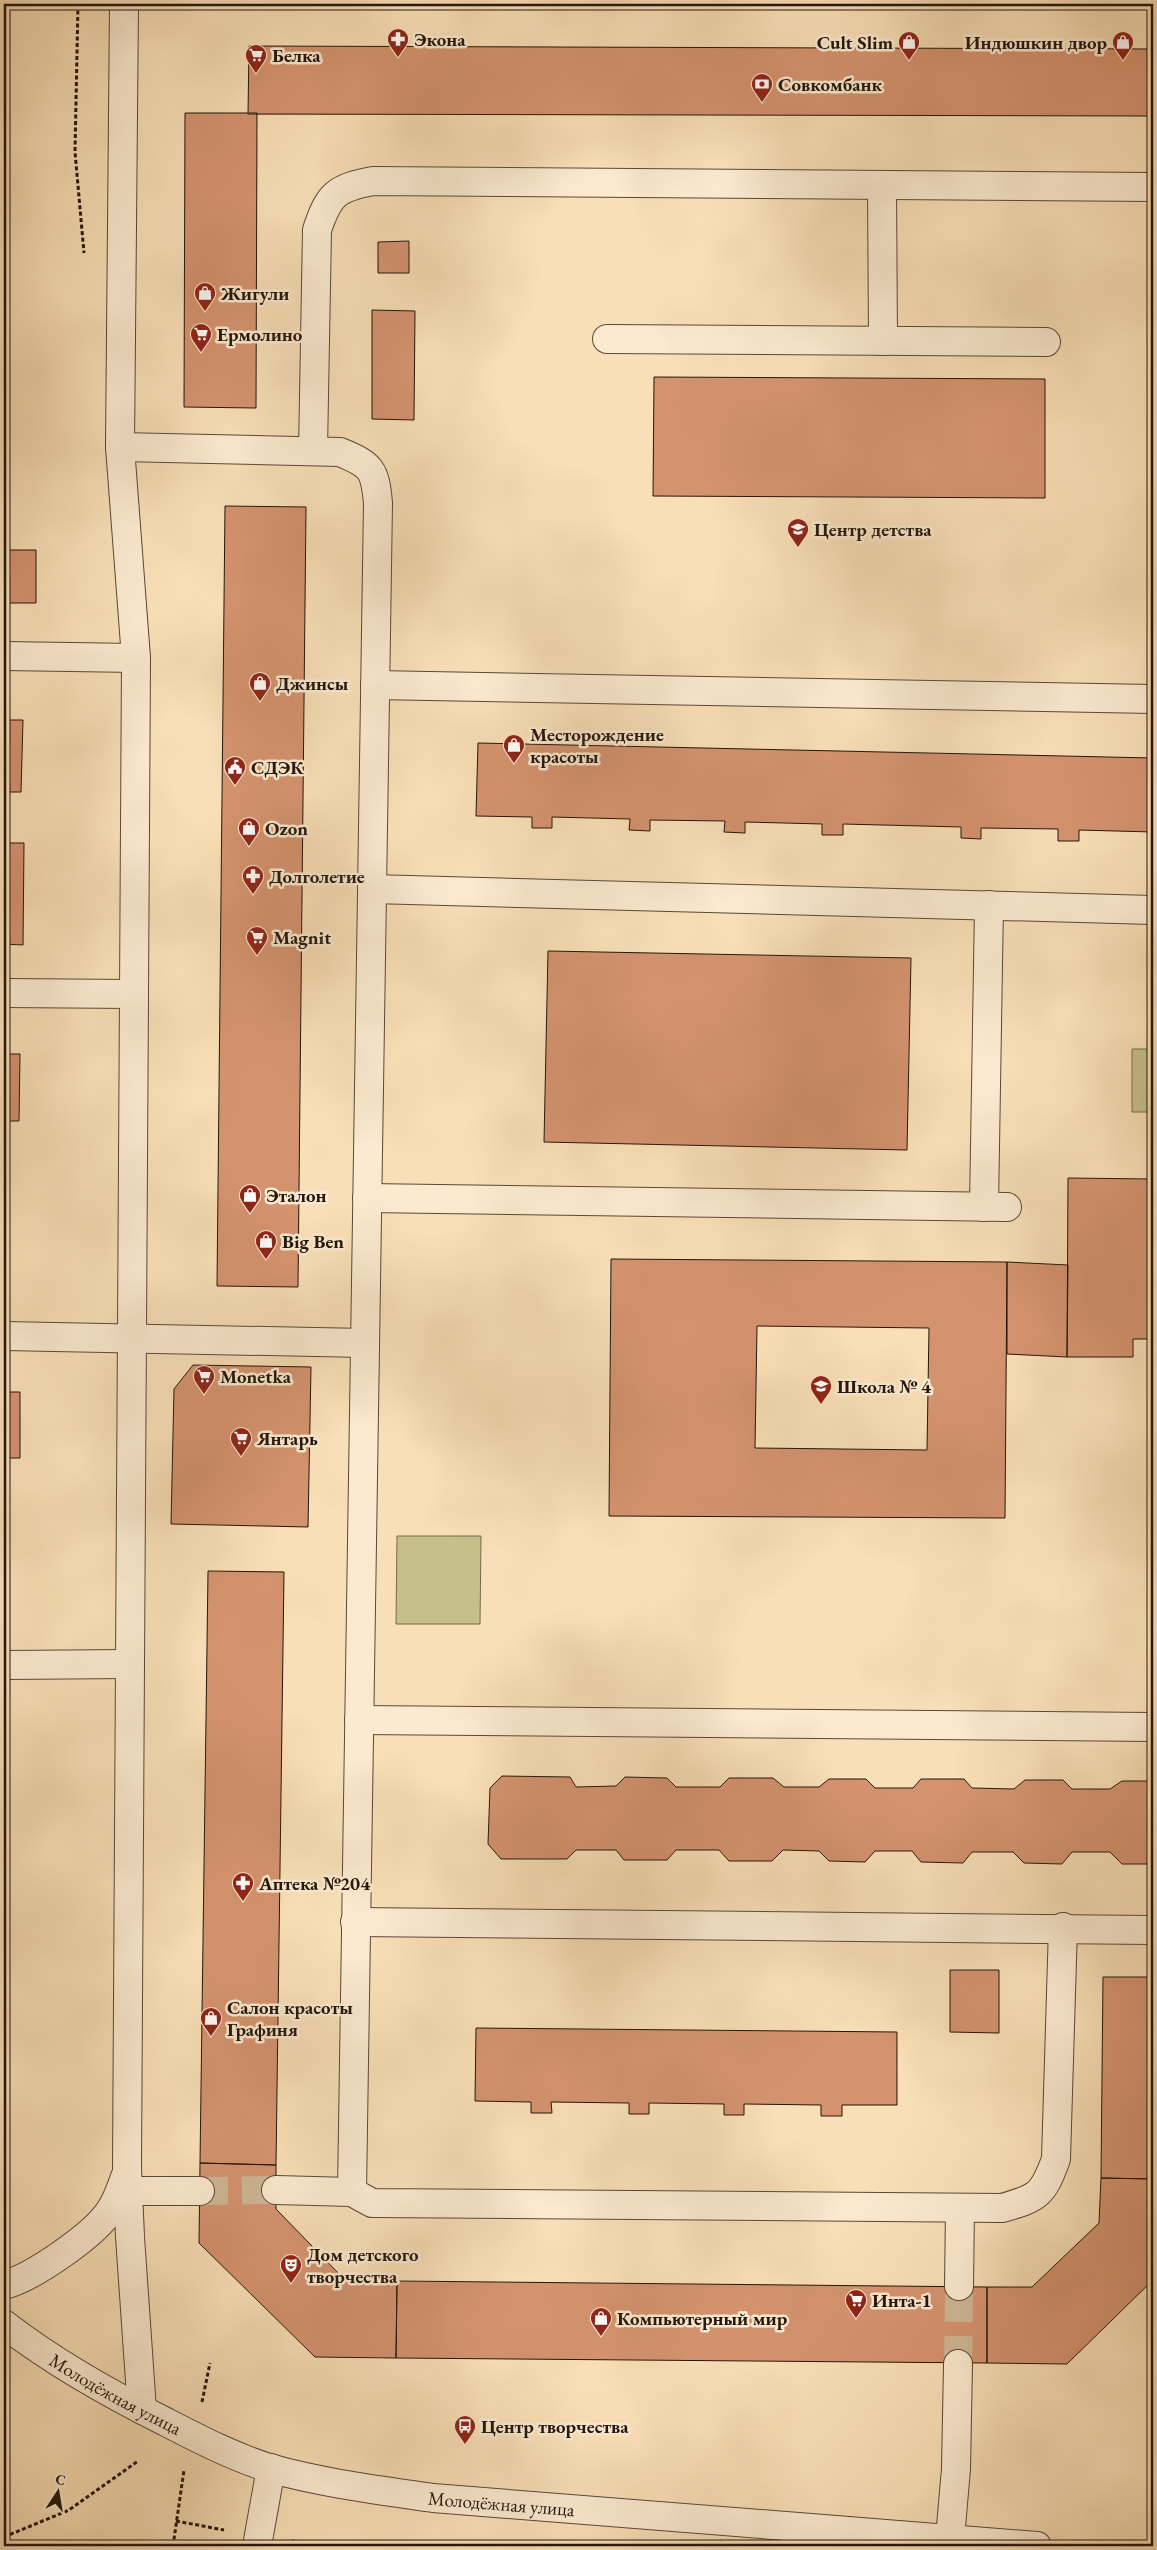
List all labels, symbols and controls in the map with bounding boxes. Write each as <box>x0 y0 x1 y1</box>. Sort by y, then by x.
pharmacy icon: Экона <box>386 27 410 58</box>
place label: Экона <box>414 27 466 52</box>
place label: Cult Slim <box>817 30 894 55</box>
shop icon: Cult Slim <box>897 30 921 61</box>
place label: Индюшкин двор <box>965 30 1108 55</box>
shop icon: Индюшкин двор <box>1111 30 1135 61</box>
supermarket icon: Белка <box>244 43 268 74</box>
place label: Белка <box>272 43 321 68</box>
bank icon: Совкомбанк <box>750 72 774 103</box>
place label: Совкомбанк <box>778 72 882 97</box>
shop icon: Жигули <box>193 281 217 312</box>
place label: Жигули <box>220 281 289 306</box>
supermarket icon: Ермолино <box>189 322 213 353</box>
place label: Ермолино <box>217 322 303 347</box>
school or university icon: Центр детства <box>786 517 810 548</box>
place label: Центр детства <box>814 517 932 542</box>
shop icon: Джинсы <box>248 671 272 702</box>
place label: Джинсы <box>276 671 349 696</box>
place label: Месторождение красоты <box>530 722 664 769</box>
shop icon: Месторождение красоты <box>502 733 526 764</box>
public building icon: СДЭК <box>223 755 247 786</box>
place label: СДЭК <box>251 755 304 780</box>
shop icon: Ozon <box>237 816 261 847</box>
place label: Ozon <box>265 816 308 841</box>
pharmacy icon: Долголетие <box>241 864 265 895</box>
place label: Долголетие <box>269 864 365 889</box>
supermarket icon: Magnit <box>245 925 269 956</box>
place label: Magnit <box>273 925 331 950</box>
shop icon: Эталон <box>238 1183 262 1214</box>
place label: Эталон <box>266 1183 327 1208</box>
shop icon: Big Ben <box>254 1229 278 1260</box>
place label: Big Ben <box>282 1229 344 1254</box>
supermarket icon: Monetka <box>192 1364 216 1395</box>
place label: Monetka <box>220 1364 292 1389</box>
school or university icon: Школа № 4 <box>809 1374 833 1405</box>
place label: Школа № 4 <box>837 1374 932 1399</box>
supermarket icon: Янтарь <box>229 1426 253 1457</box>
place label: Янтарь <box>256 1426 318 1451</box>
pharmacy icon: Аптека №204 <box>231 1871 255 1902</box>
place label: Аптека №204 <box>258 1871 371 1896</box>
place label: Салон красоты Графиня <box>227 1995 353 2042</box>
shop icon: Салон красоты Графиня <box>199 2006 223 2037</box>
place label: Дом детского творчества <box>307 2242 419 2289</box>
theatre icon: Дом детского творчества <box>279 2253 303 2284</box>
supermarket icon: Инта-1 <box>844 2288 868 2319</box>
place label: Инта-1 <box>872 2288 932 2313</box>
shop icon: Компьютерный мир <box>589 2306 613 2337</box>
place label: Компьютерный мир <box>617 2306 788 2331</box>
street label: Молодёжная улица <box>45 2348 186 2441</box>
bus stop icon: Центр творчества <box>453 2414 477 2445</box>
place label: Центр творчества <box>481 2414 629 2439</box>
north arrow <box>32 2468 82 2518</box>
text: С <box>54 2469 67 2489</box>
street label: Молодёжная улица <box>427 2486 576 2522</box>

